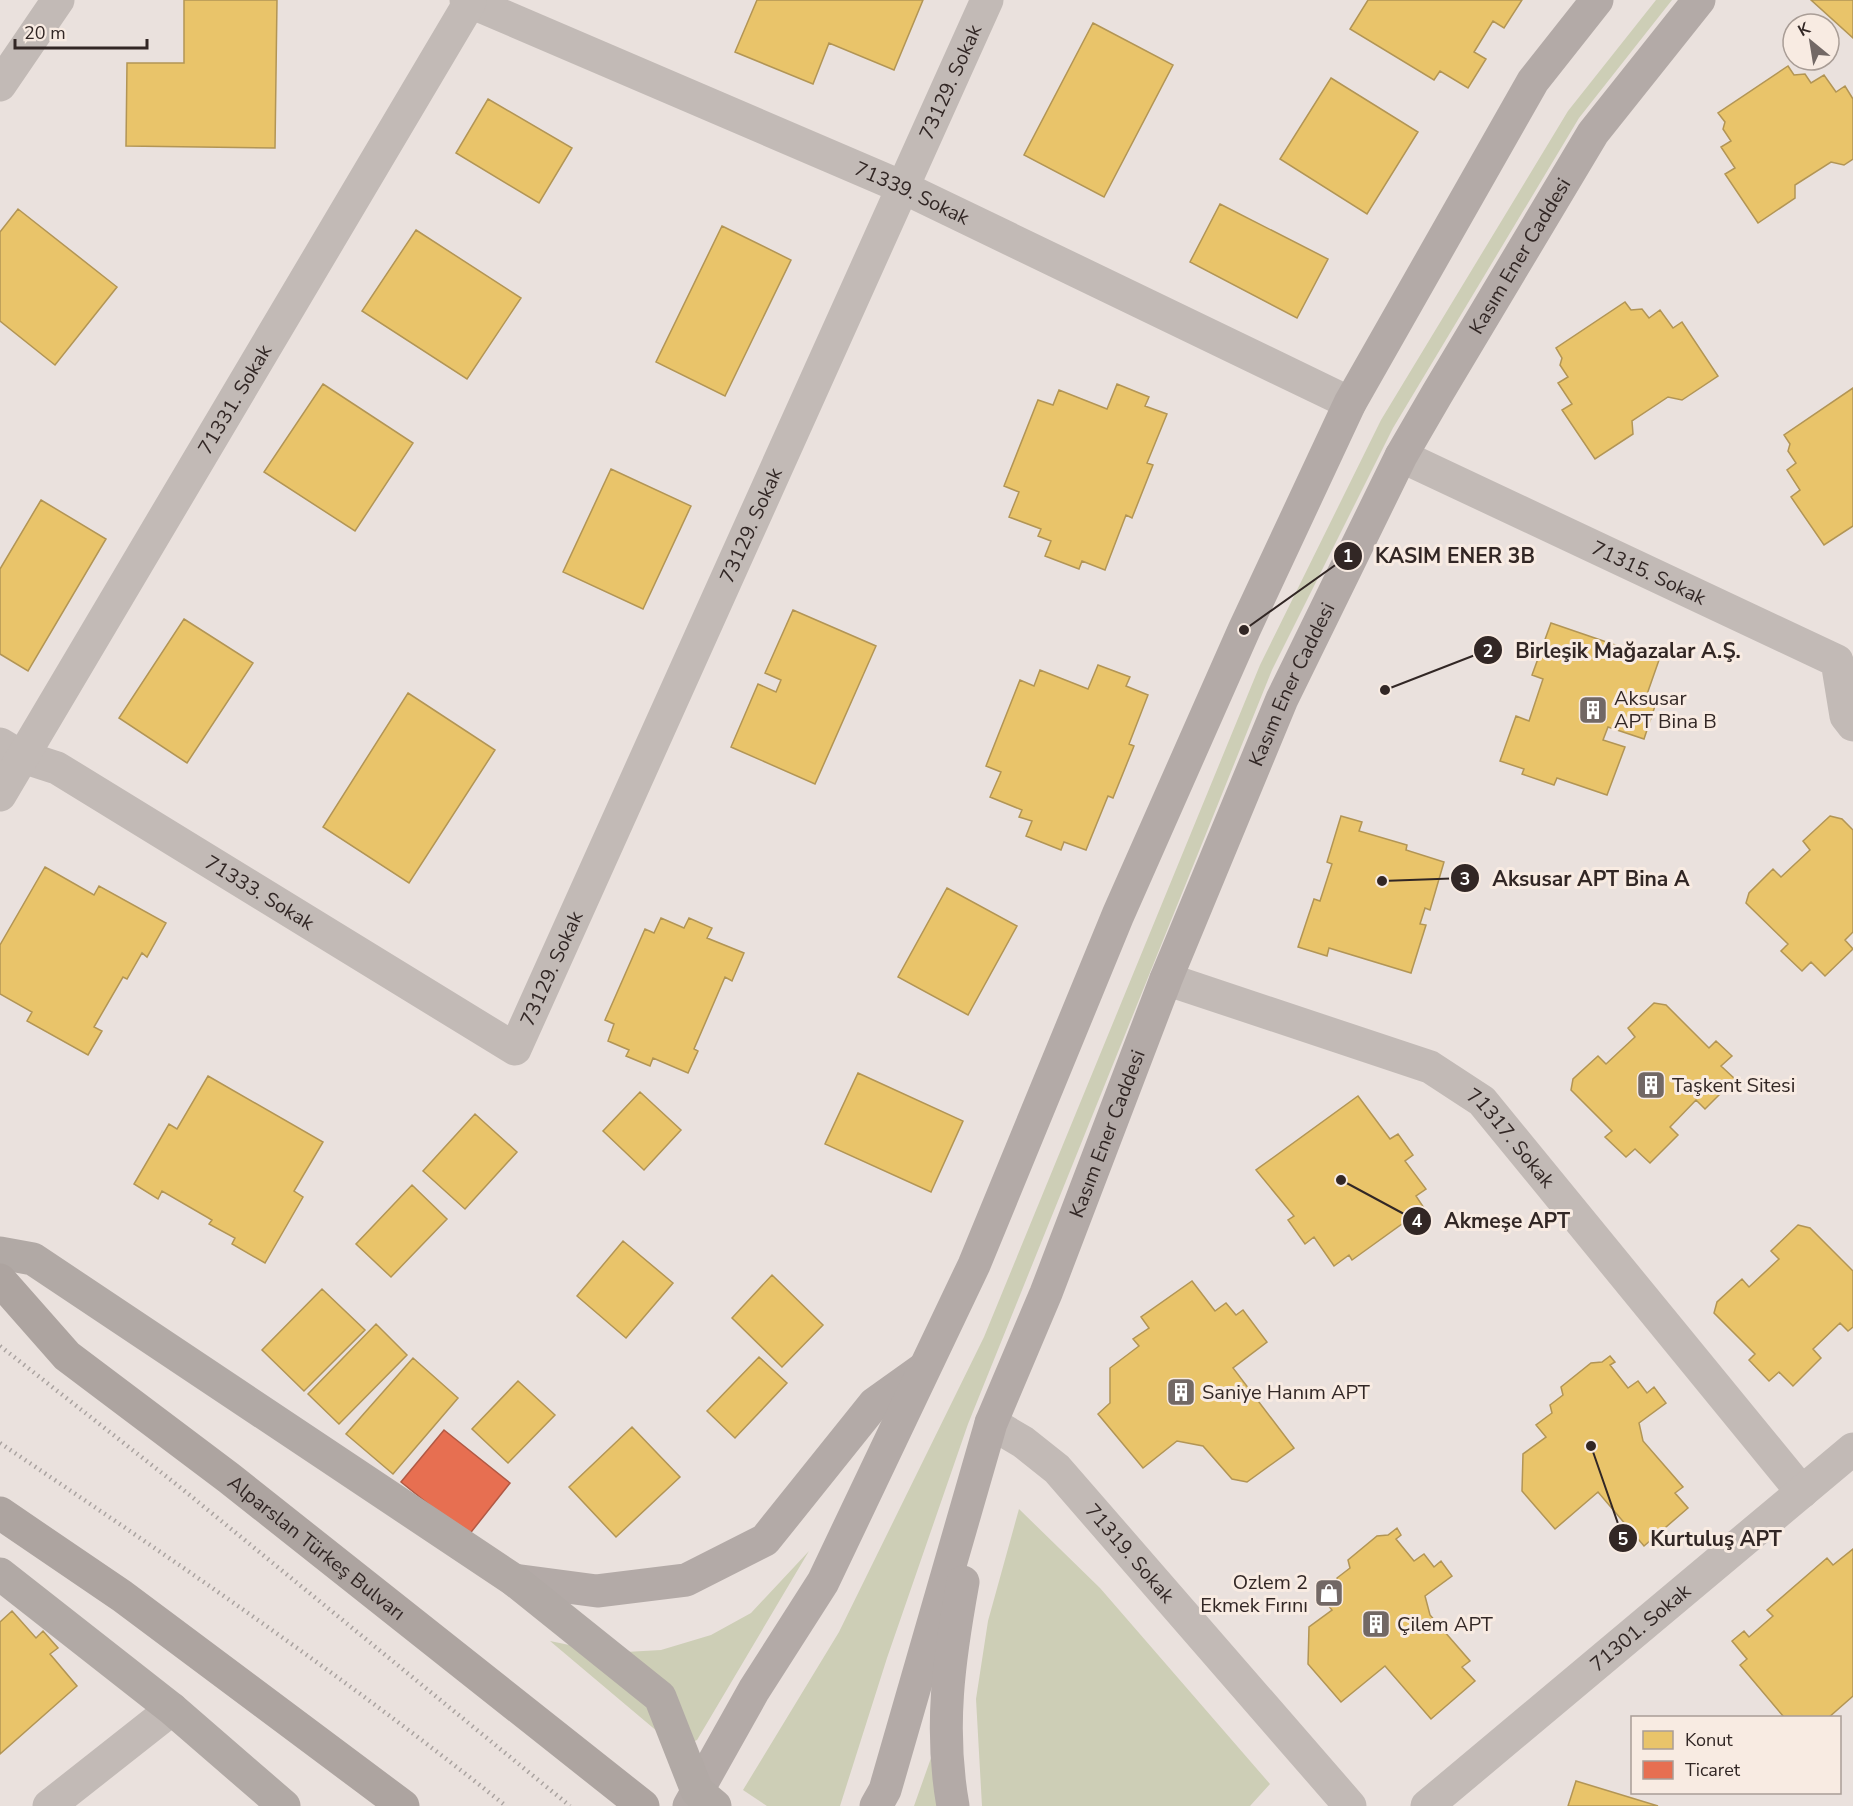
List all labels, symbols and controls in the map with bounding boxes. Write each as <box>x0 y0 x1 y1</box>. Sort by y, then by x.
scale bar <box>15 12 147 50</box>
north arrow <box>1781 12 1841 72</box>
text: K <box>1794 17 1815 42</box>
street label: 73129. Sokak <box>913 19 989 144</box>
text: 20 m <box>24 21 66 45</box>
street label: 71339. Sokak <box>850 155 975 232</box>
street label: Kasım Ener Caddesi <box>1463 173 1577 339</box>
street label: 71331. Sokak <box>192 339 279 460</box>
street label: 73129. Sokak <box>713 463 789 587</box>
street label: 71315. Sokak <box>1587 535 1711 612</box>
callout: KASIM ENER 3B <box>1333 536 1547 575</box>
text: KASIM ENER 3B <box>1375 542 1535 570</box>
text: 1 <box>1343 544 1353 568</box>
street label: Kasım Ener Caddesi <box>1243 598 1341 770</box>
callout: Birleşik Mağazalar A.Ş. <box>1473 631 1752 670</box>
text: Birleşik Mağazalar A.Ş. <box>1515 637 1741 665</box>
text: 2 <box>1483 639 1493 663</box>
place label: Aksusar APT Bina B <box>1614 685 1717 735</box>
building icon: Aksusar APT Bina B <box>1577 694 1609 726</box>
street label: 71333. Sokak <box>200 849 320 937</box>
callout: Aksusar APT Bina A <box>1450 859 1701 898</box>
text: Aksusar APT Bina A <box>1492 865 1690 893</box>
text: 3 <box>1460 867 1470 891</box>
street label: 73129. Sokak <box>514 906 590 1030</box>
street label: Kasım Ener Caddesi <box>1063 1046 1152 1222</box>
building icon: Taşkent Sitesi <box>1635 1069 1667 1101</box>
place label: Taşkent Sitesi <box>1672 1072 1795 1099</box>
street label: 71317. Sokak <box>1462 1082 1561 1195</box>
callout: Akmeşe APT <box>1402 1201 1582 1240</box>
text: Akmeşe APT <box>1444 1207 1570 1235</box>
text: 4 <box>1412 1209 1423 1233</box>
building icon: Saniye Hanım APT <box>1165 1376 1197 1408</box>
place label: Saniye Hanım APT <box>1202 1379 1370 1406</box>
street label: Alparslan Türkeş Bulvarı <box>222 1469 411 1627</box>
street label: 71319. Sokak <box>1079 1498 1181 1610</box>
callout: Kurtuluş APT <box>1608 1519 1794 1558</box>
text: Kurtuluş APT <box>1650 1525 1782 1553</box>
text: 5 <box>1618 1527 1629 1551</box>
place label: Ozlem 2 Ekmek Fırını <box>1200 1569 1308 1619</box>
shop icon: Ozlem 2 Ekmek Fırını <box>1313 1577 1345 1609</box>
street label: 71301. Sokak <box>1584 1577 1697 1678</box>
building icon: Çilem APT <box>1360 1608 1392 1640</box>
place label: Çilem APT <box>1397 1611 1493 1638</box>
legend <box>1631 1716 1841 1794</box>
text: Konut <box>1685 1728 1733 1752</box>
text: Ticaret <box>1685 1758 1741 1782</box>

